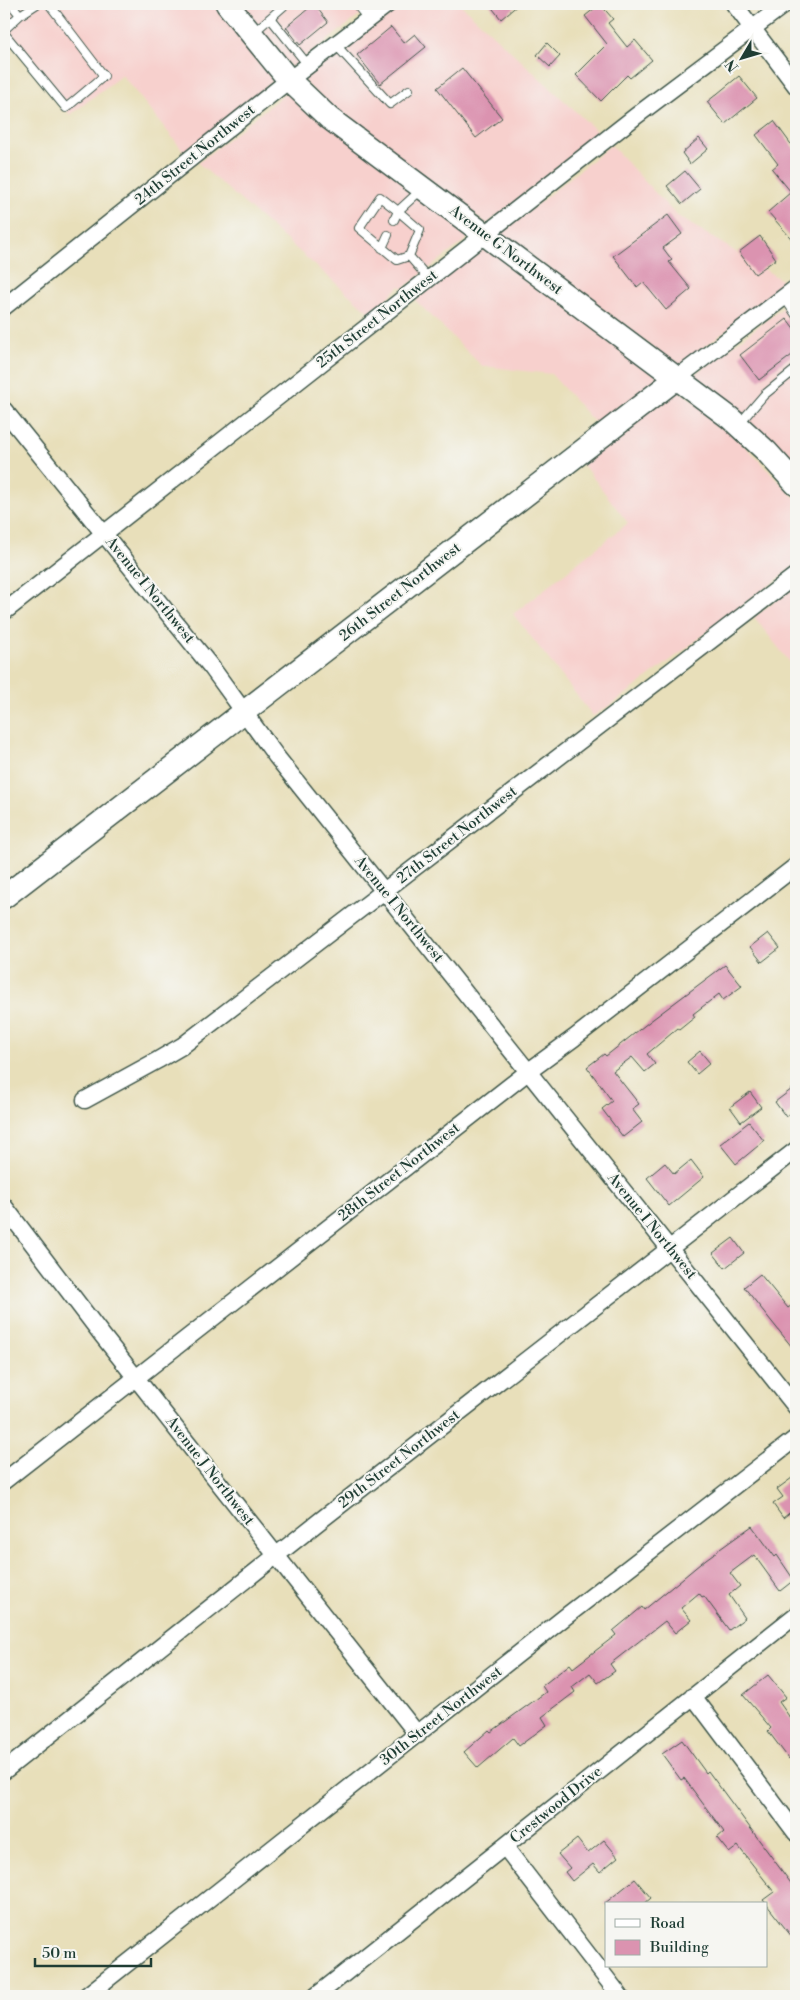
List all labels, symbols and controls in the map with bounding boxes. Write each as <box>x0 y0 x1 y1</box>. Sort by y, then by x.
north arrow <box>718 32 768 82</box>
text: N <box>722 55 743 75</box>
street label: 24th Street Northwest <box>131 100 260 209</box>
street label: Avenue G Northwest <box>445 201 567 299</box>
street label: 25th Street Northwest <box>313 265 442 372</box>
street label: Avenue I Northwest <box>101 532 199 648</box>
street label: 26th Street Northwest <box>335 538 465 646</box>
street label: 27th Street Northwest <box>393 782 522 888</box>
street label: Avenue I Northwest <box>350 851 448 967</box>
street label: 28th Street Northwest <box>334 1118 464 1226</box>
street label: Avenue I Northwest <box>603 1168 701 1284</box>
street label: 29th Street Northwest <box>334 1405 464 1513</box>
street label: Avenue J Northwest <box>161 1412 259 1530</box>
street label: 30th Street Northwest <box>376 1662 507 1770</box>
street label: Crestwood Drive <box>506 1762 606 1848</box>
legend <box>605 1902 768 1968</box>
text: Road <box>650 1914 685 1933</box>
scale bar <box>35 1935 151 1967</box>
text: Building <box>649 1938 709 1957</box>
text: 50 m <box>42 1944 76 1963</box>

